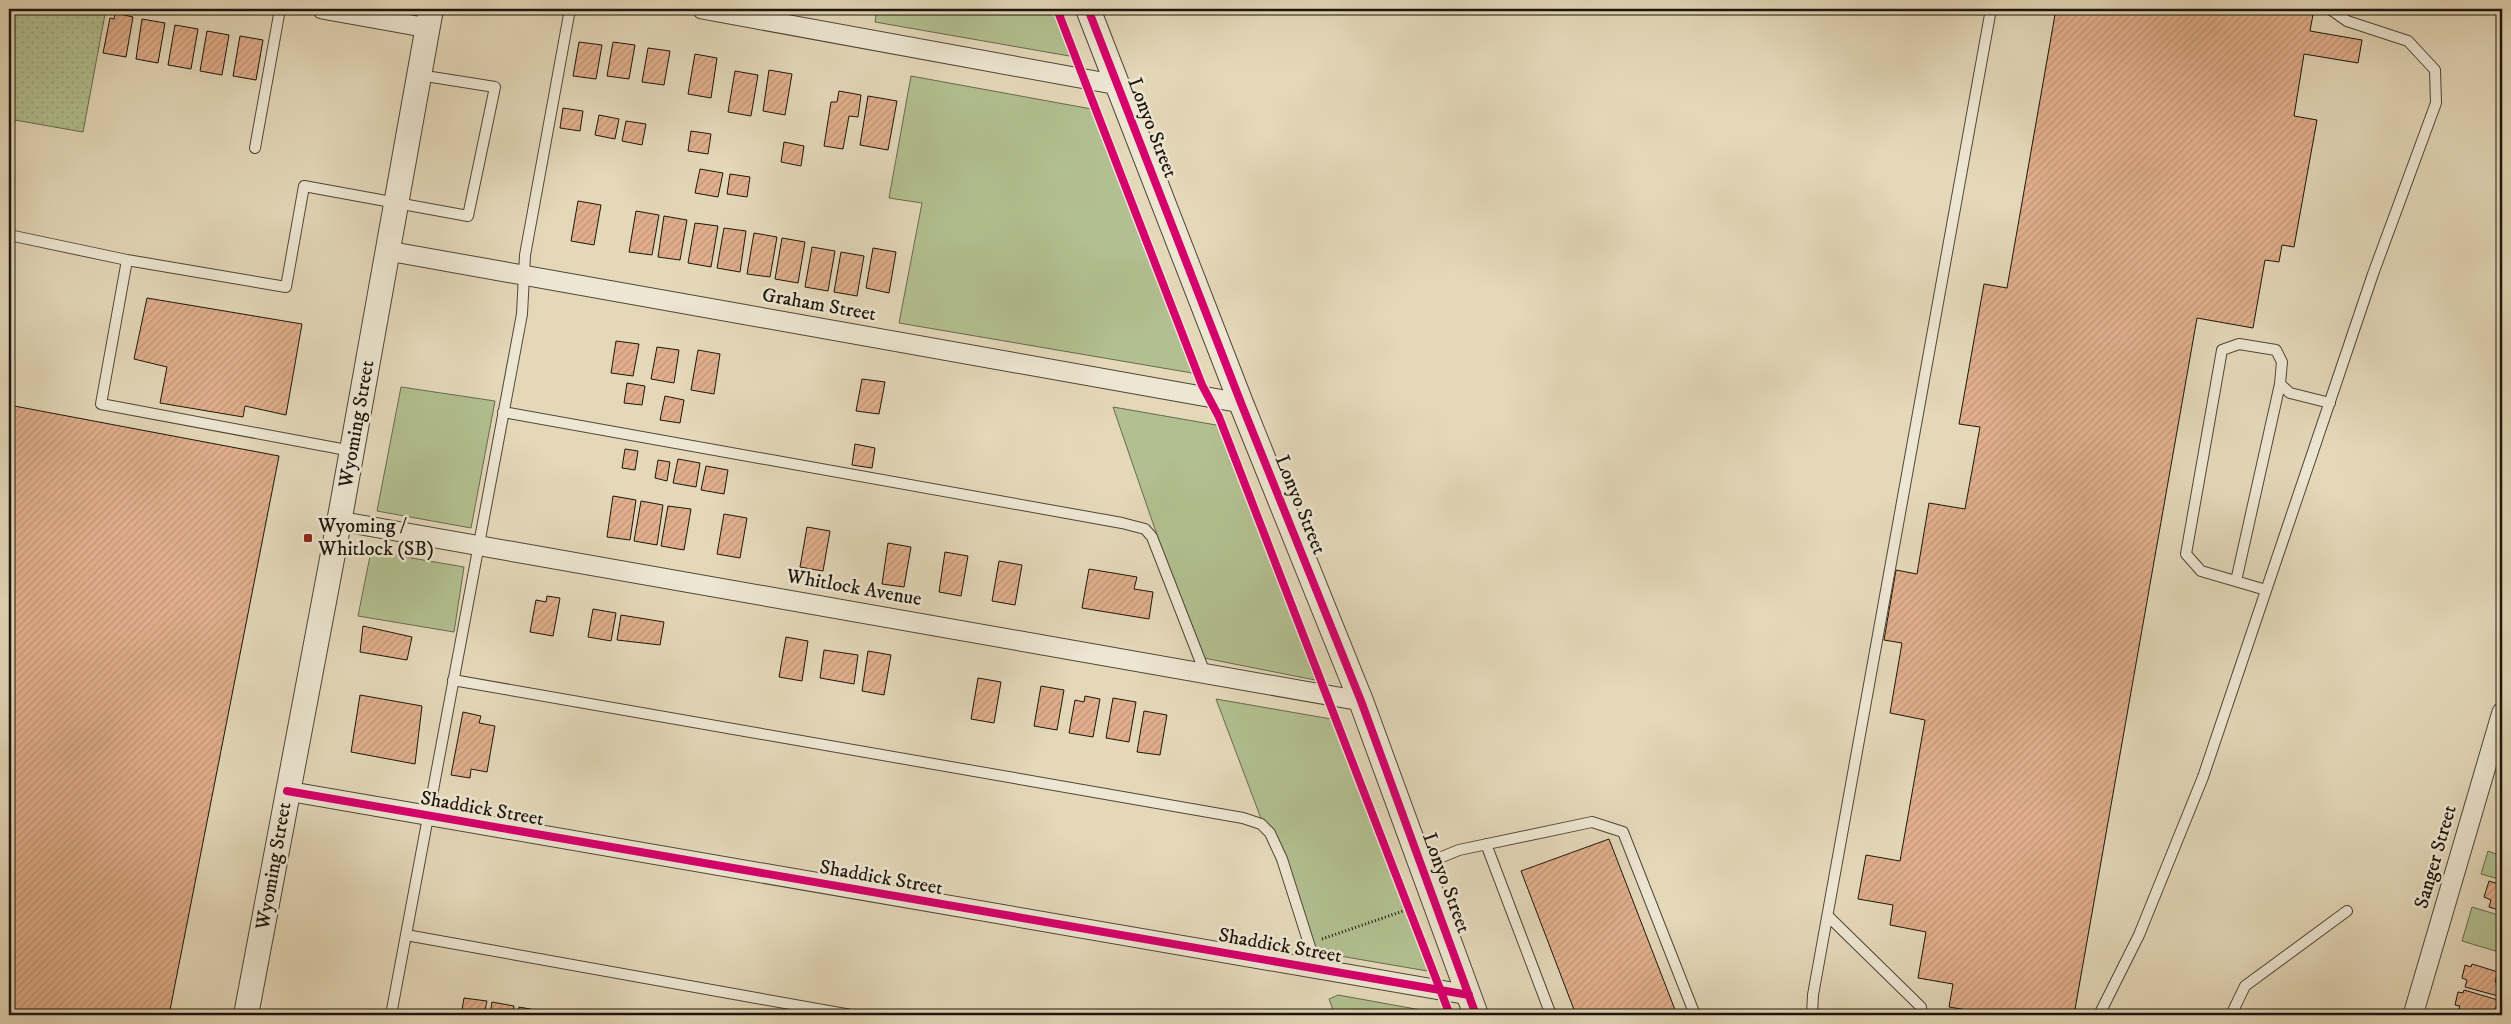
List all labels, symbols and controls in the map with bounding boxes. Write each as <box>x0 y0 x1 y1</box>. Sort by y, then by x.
street label: Lonyo Street <box>1121 74 1183 182</box>
street label: Graham Street <box>760 283 878 327</box>
street label: Wyoming Street <box>333 358 381 491</box>
street label: Lonyo Street <box>1269 452 1331 558</box>
place label: Wyoming / Whitlock (SB) <box>317 514 434 562</box>
marker: Wyoming / Whitlock (SB) <box>302 532 314 544</box>
street label: Whitlock Avenue <box>783 564 924 612</box>
street label: Shaddick Street <box>418 786 546 832</box>
street label: Wyoming Street <box>250 800 298 933</box>
street label: Sanger Street <box>2409 802 2463 912</box>
street label: Lonyo Street <box>1416 829 1476 937</box>
street label: Shaddick Street <box>817 855 945 901</box>
street label: Shaddick Street <box>1216 923 1344 969</box>

